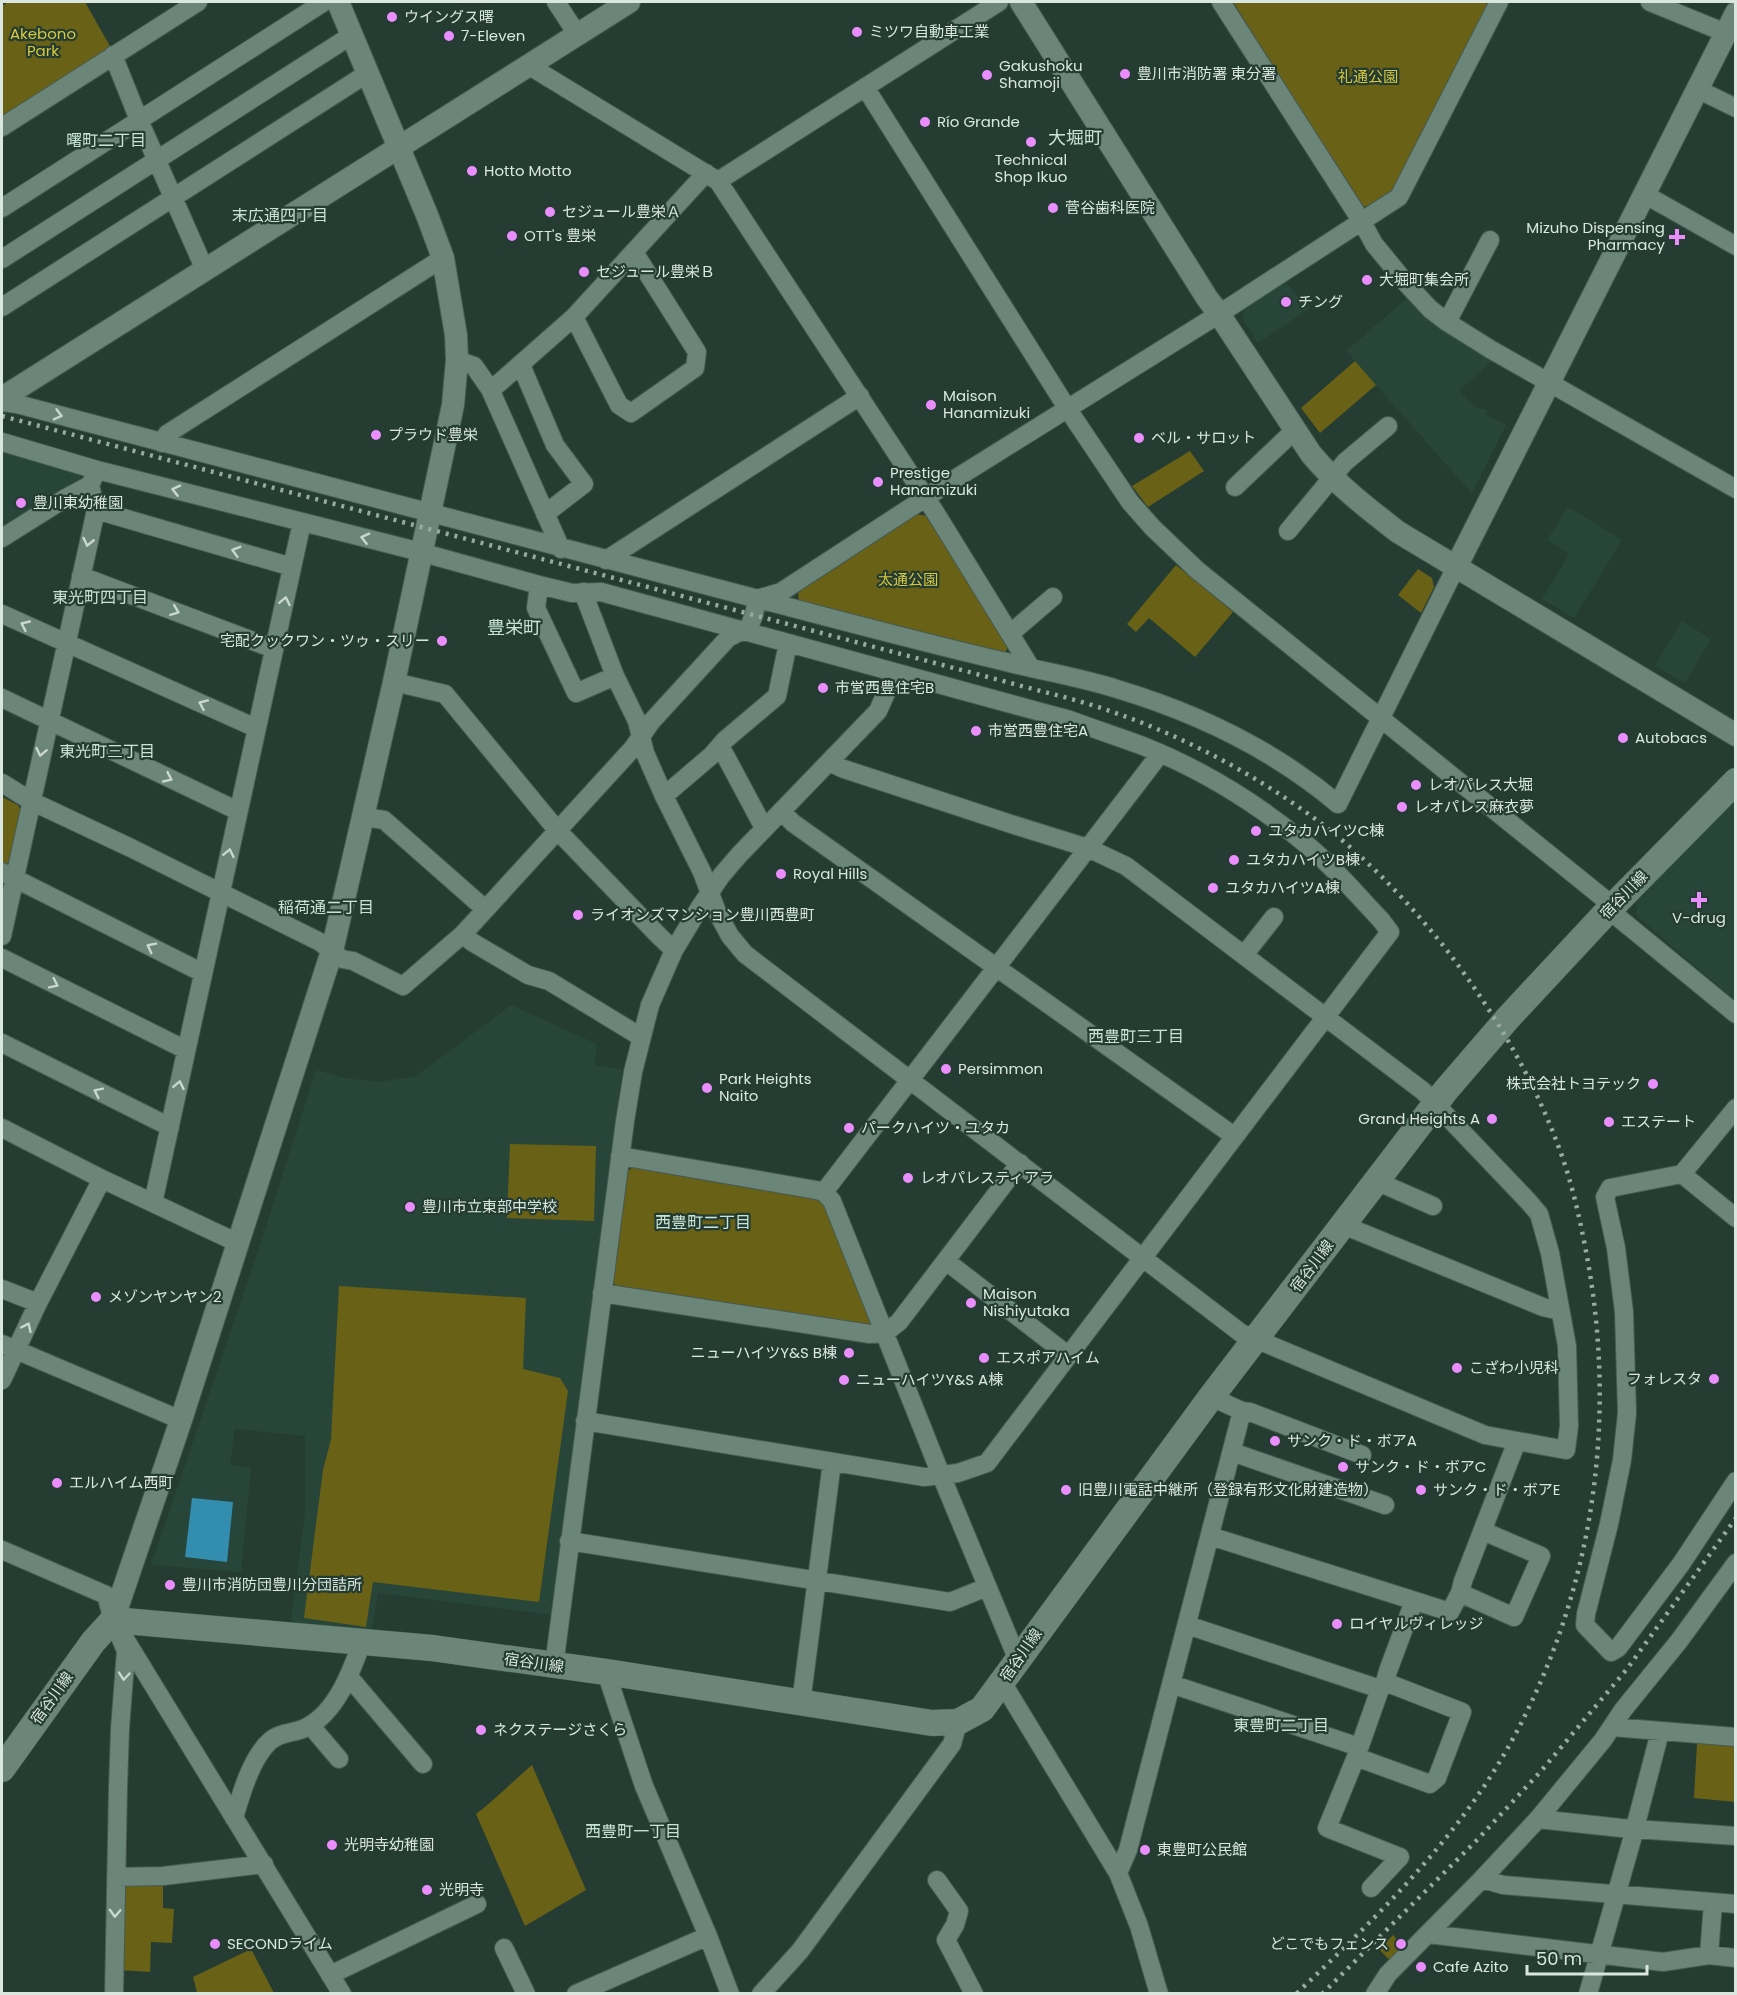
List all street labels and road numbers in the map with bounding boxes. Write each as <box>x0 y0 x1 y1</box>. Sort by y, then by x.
street label: 宿谷川線 <box>1595 866 1652 924</box>
street label: 宿谷川線 <box>1285 1235 1338 1296</box>
street label: 宿谷川線 <box>995 1624 1046 1685</box>
street label: 宿谷川線 <box>503 1648 565 1677</box>
street label: 宿谷川線 <box>25 1667 78 1728</box>

